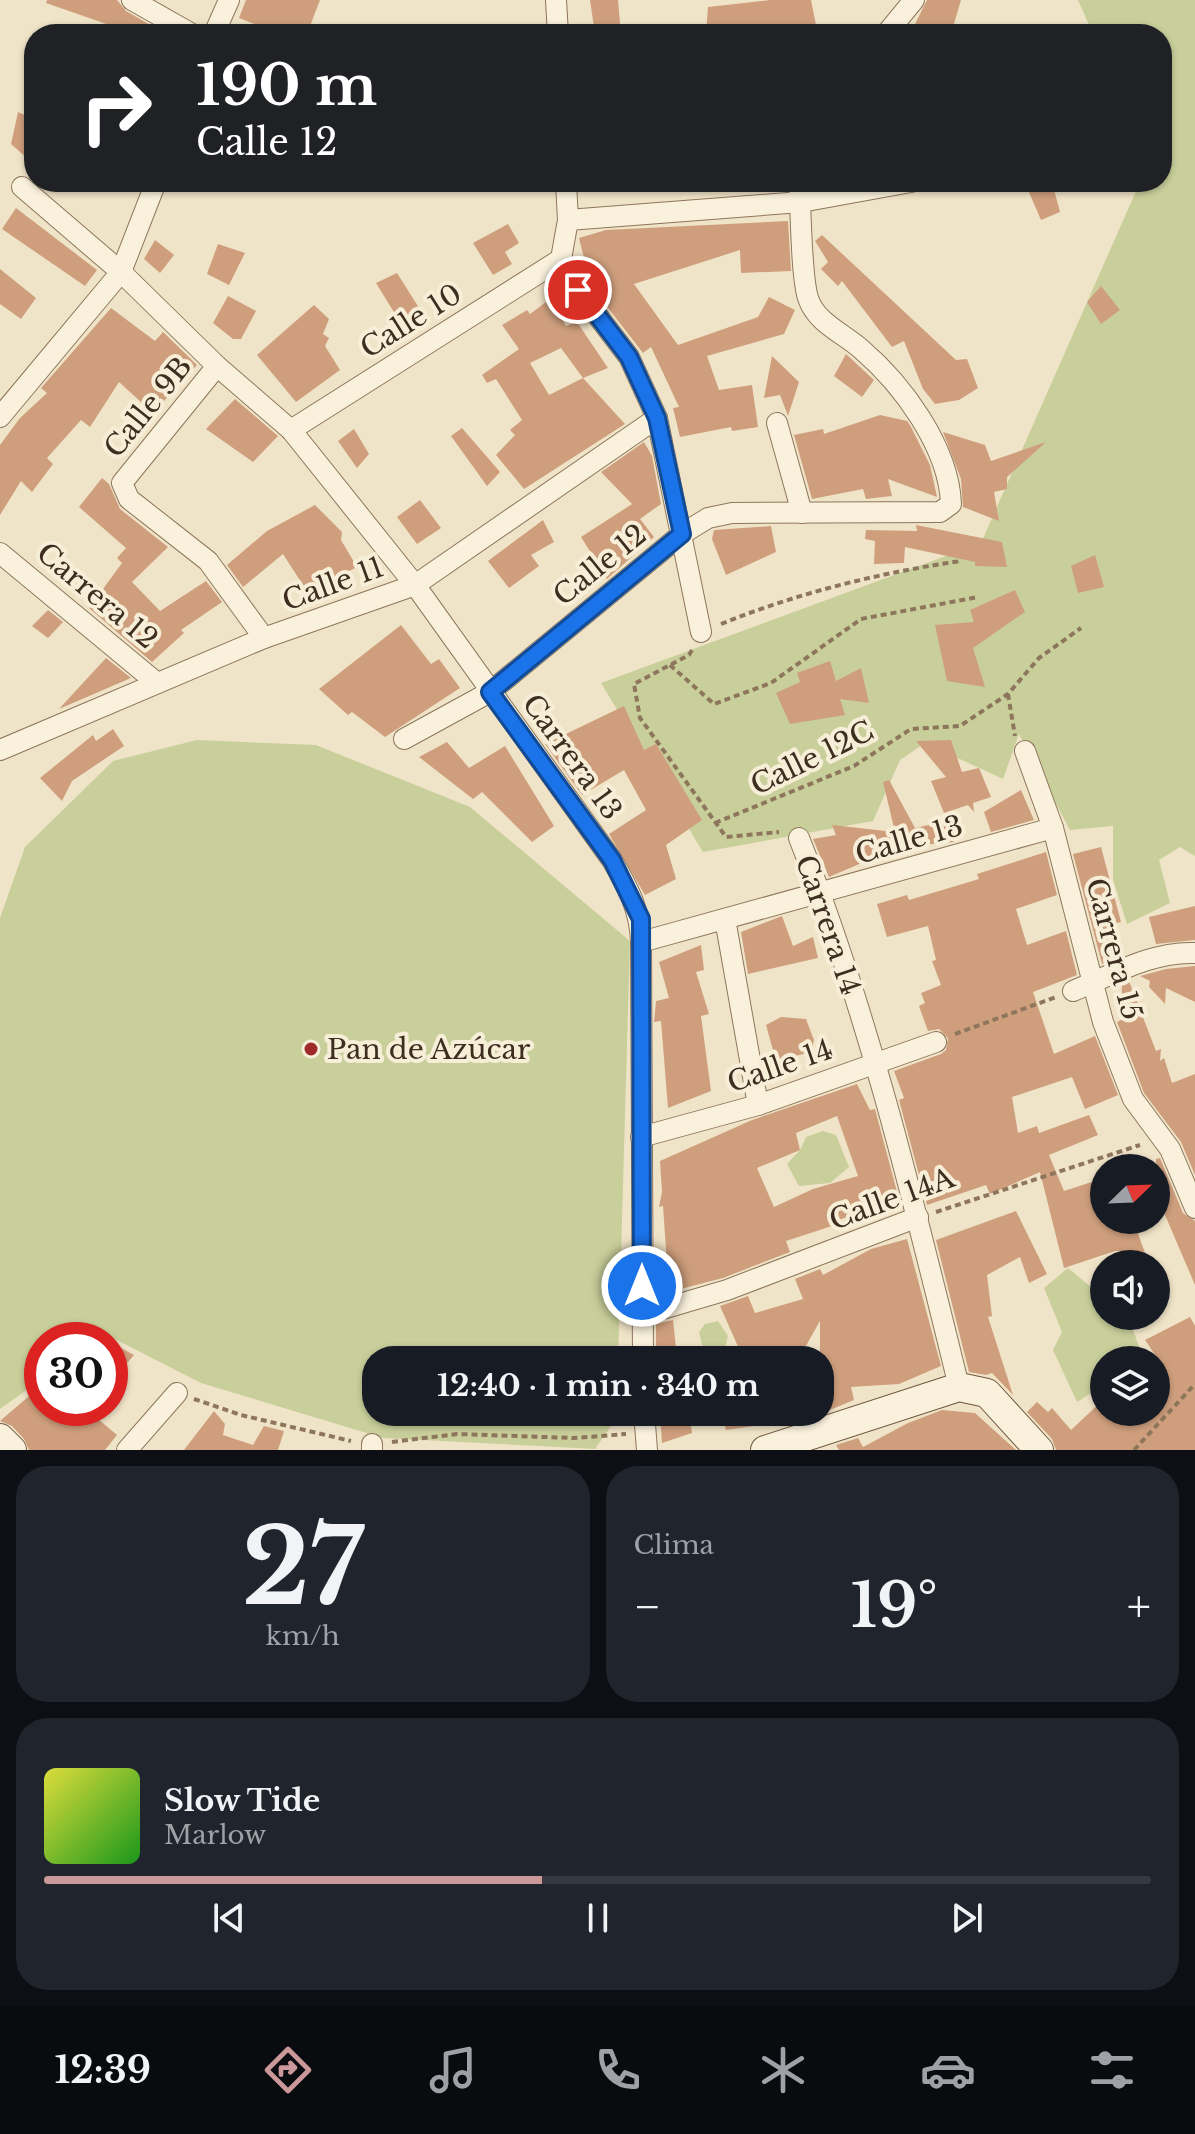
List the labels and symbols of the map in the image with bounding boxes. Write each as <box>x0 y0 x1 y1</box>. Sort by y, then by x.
pin <box>544 256 612 324</box>
street label: Calle 10 <box>354 276 468 366</box>
street label: Calle 9B <box>97 349 199 465</box>
street label: Calle 12 <box>546 517 654 613</box>
street label: Carrera 12 <box>30 535 164 657</box>
street label: Calle 11 <box>278 550 388 618</box>
street label: Carrera 13 <box>515 687 629 827</box>
street label: Calle 12C <box>745 713 879 803</box>
street label: Calle 13 <box>851 808 967 872</box>
street label: Carrera 14 <box>788 850 868 1000</box>
street label: Carrera 15 <box>1078 874 1150 1024</box>
place label: Pan de Azúcar <box>327 1032 531 1067</box>
street label: Calle 14 <box>723 1032 837 1100</box>
marker: Pan de Azúcar <box>302 1040 320 1058</box>
north arrow <box>1090 1154 1170 1234</box>
street label: Calle 14A <box>825 1160 960 1238</box>
position arrow <box>600 1244 684 1328</box>
speed limit sign: 30 <box>24 1322 128 1426</box>

